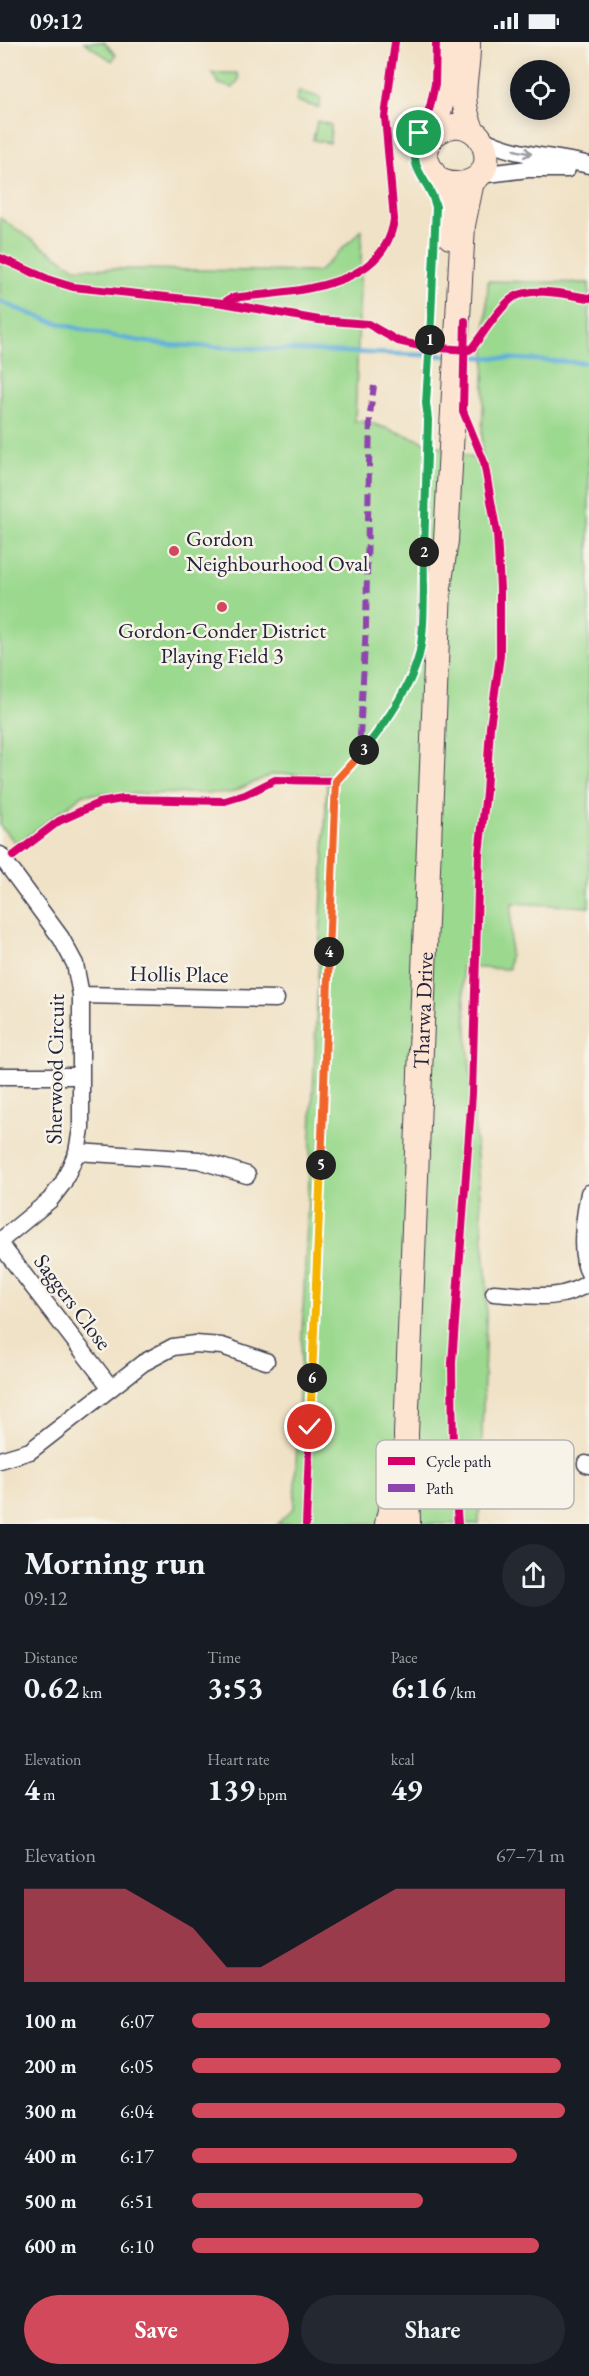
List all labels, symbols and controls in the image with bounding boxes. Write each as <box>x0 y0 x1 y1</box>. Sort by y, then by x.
text: 09:12 <box>30 7 83 36</box>
map controls <box>510 60 570 120</box>
button: locate <box>510 60 570 120</box>
pin <box>393 107 444 158</box>
icon: arrive <box>402 116 435 149</box>
one-way arrow <box>513 147 532 159</box>
pin: 1 <box>415 325 445 355</box>
text: 1 <box>426 329 434 350</box>
place label: Gordon Neighbourhood Oval <box>186 524 368 578</box>
pin: 2 <box>409 537 439 567</box>
text: 2 <box>420 541 428 562</box>
marker: Gordon Neighbourhood Oval <box>167 544 181 558</box>
marker: Gordon-Conder District Playing Field 3 <box>215 600 229 614</box>
place label: Gordon-Conder District Playing Field 3 <box>118 616 326 670</box>
pin: 3 <box>349 735 379 765</box>
text: 3 <box>360 739 368 760</box>
pin: 4 <box>314 937 344 967</box>
text: 4 <box>325 941 333 962</box>
street label: Tharwa Drive <box>406 951 439 1069</box>
street label: Hollis Place <box>129 959 229 989</box>
street label: Sherwood Circuit <box>39 993 71 1145</box>
pin: 5 <box>306 1150 336 1180</box>
text: 5 <box>317 1154 325 1175</box>
street label: Saggers Close <box>27 1248 119 1356</box>
pin: 6 <box>297 1363 327 1393</box>
text: 6 <box>308 1367 316 1388</box>
pin <box>284 1401 335 1452</box>
icon: check <box>293 1410 326 1443</box>
legend <box>376 1440 574 1509</box>
text: Cycle path <box>426 1451 491 1472</box>
text: Path <box>426 1478 454 1499</box>
text: Morning run <box>24 1541 206 1584</box>
button: share <box>502 1544 565 1607</box>
text: 09:12 <box>24 1585 67 1611</box>
text: Distance <box>24 1647 77 1668</box>
text: Time <box>207 1647 241 1668</box>
text: Pace <box>391 1647 418 1668</box>
text: 0.62 <box>24 1668 79 1707</box>
text: 3:53 <box>207 1668 263 1707</box>
text: 6:16 <box>391 1668 447 1707</box>
text: km <box>79 1682 102 1703</box>
text: /km <box>447 1682 476 1703</box>
text: Elevation <box>24 1749 82 1770</box>
text: Heart rate <box>207 1749 269 1770</box>
text: kcal <box>391 1749 415 1770</box>
text: 4 <box>24 1770 40 1809</box>
text: 139 <box>207 1770 255 1809</box>
text: 49 <box>391 1770 422 1809</box>
text: m <box>40 1784 56 1805</box>
text: bpm <box>255 1784 287 1805</box>
text: Elevation <box>24 1842 96 1868</box>
text: 67–71 m <box>496 1842 565 1868</box>
text: 100 m <box>24 2008 77 2034</box>
text: 6:07 <box>120 2008 154 2034</box>
text: 200 m <box>24 2053 77 2079</box>
text: 6:05 <box>120 2053 154 2079</box>
text: 300 m <box>24 2098 77 2124</box>
text: 6:04 <box>120 2098 154 2124</box>
text: 400 m <box>24 2143 77 2169</box>
text: 6:17 <box>120 2143 154 2169</box>
text: 500 m <box>24 2188 77 2214</box>
text: 6:51 <box>120 2188 154 2214</box>
text: 600 m <box>24 2233 77 2259</box>
text: 6:10 <box>120 2233 154 2259</box>
button: Save <box>24 2295 289 2364</box>
button: Share <box>301 2295 565 2364</box>

